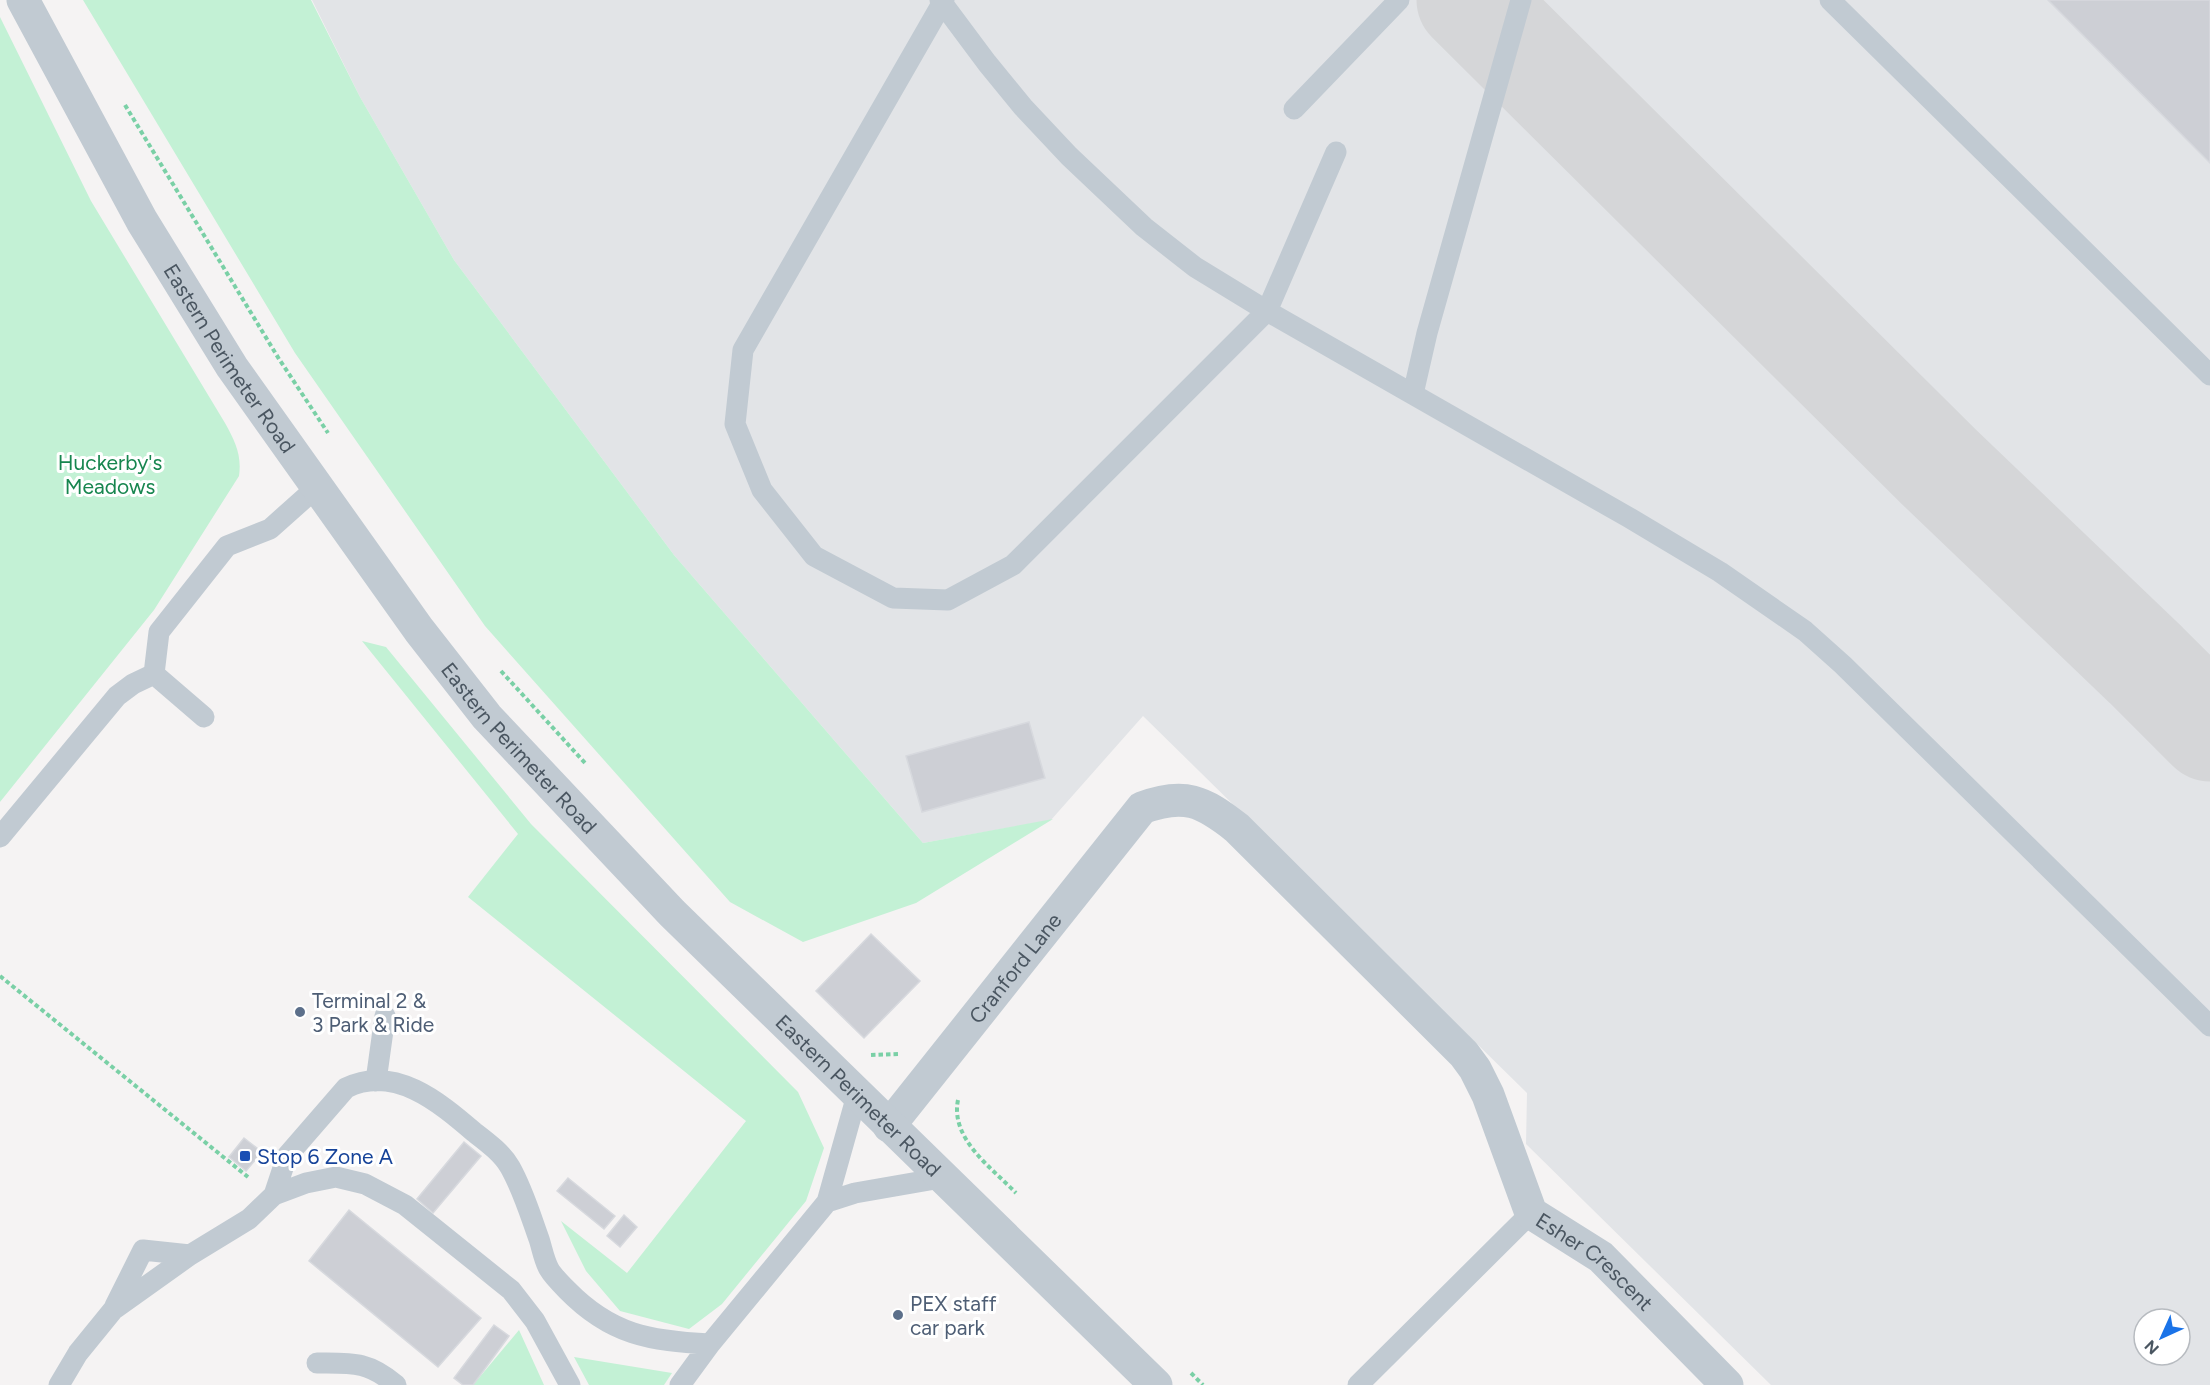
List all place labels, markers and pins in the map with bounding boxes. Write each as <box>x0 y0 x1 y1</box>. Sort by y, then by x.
place label: Terminal 2 & 3 Park & Ride <box>312 988 434 1037</box>
marker: Terminal 2 & 3 Park & Ride <box>293 1005 307 1019</box>
place label: Stop 6 Zone A <box>257 1144 393 1169</box>
marker: Stop 6 Zone A <box>238 1149 252 1163</box>
place label: PEX staff car park <box>910 1291 997 1340</box>
marker: PEX staff car park <box>891 1308 905 1322</box>

